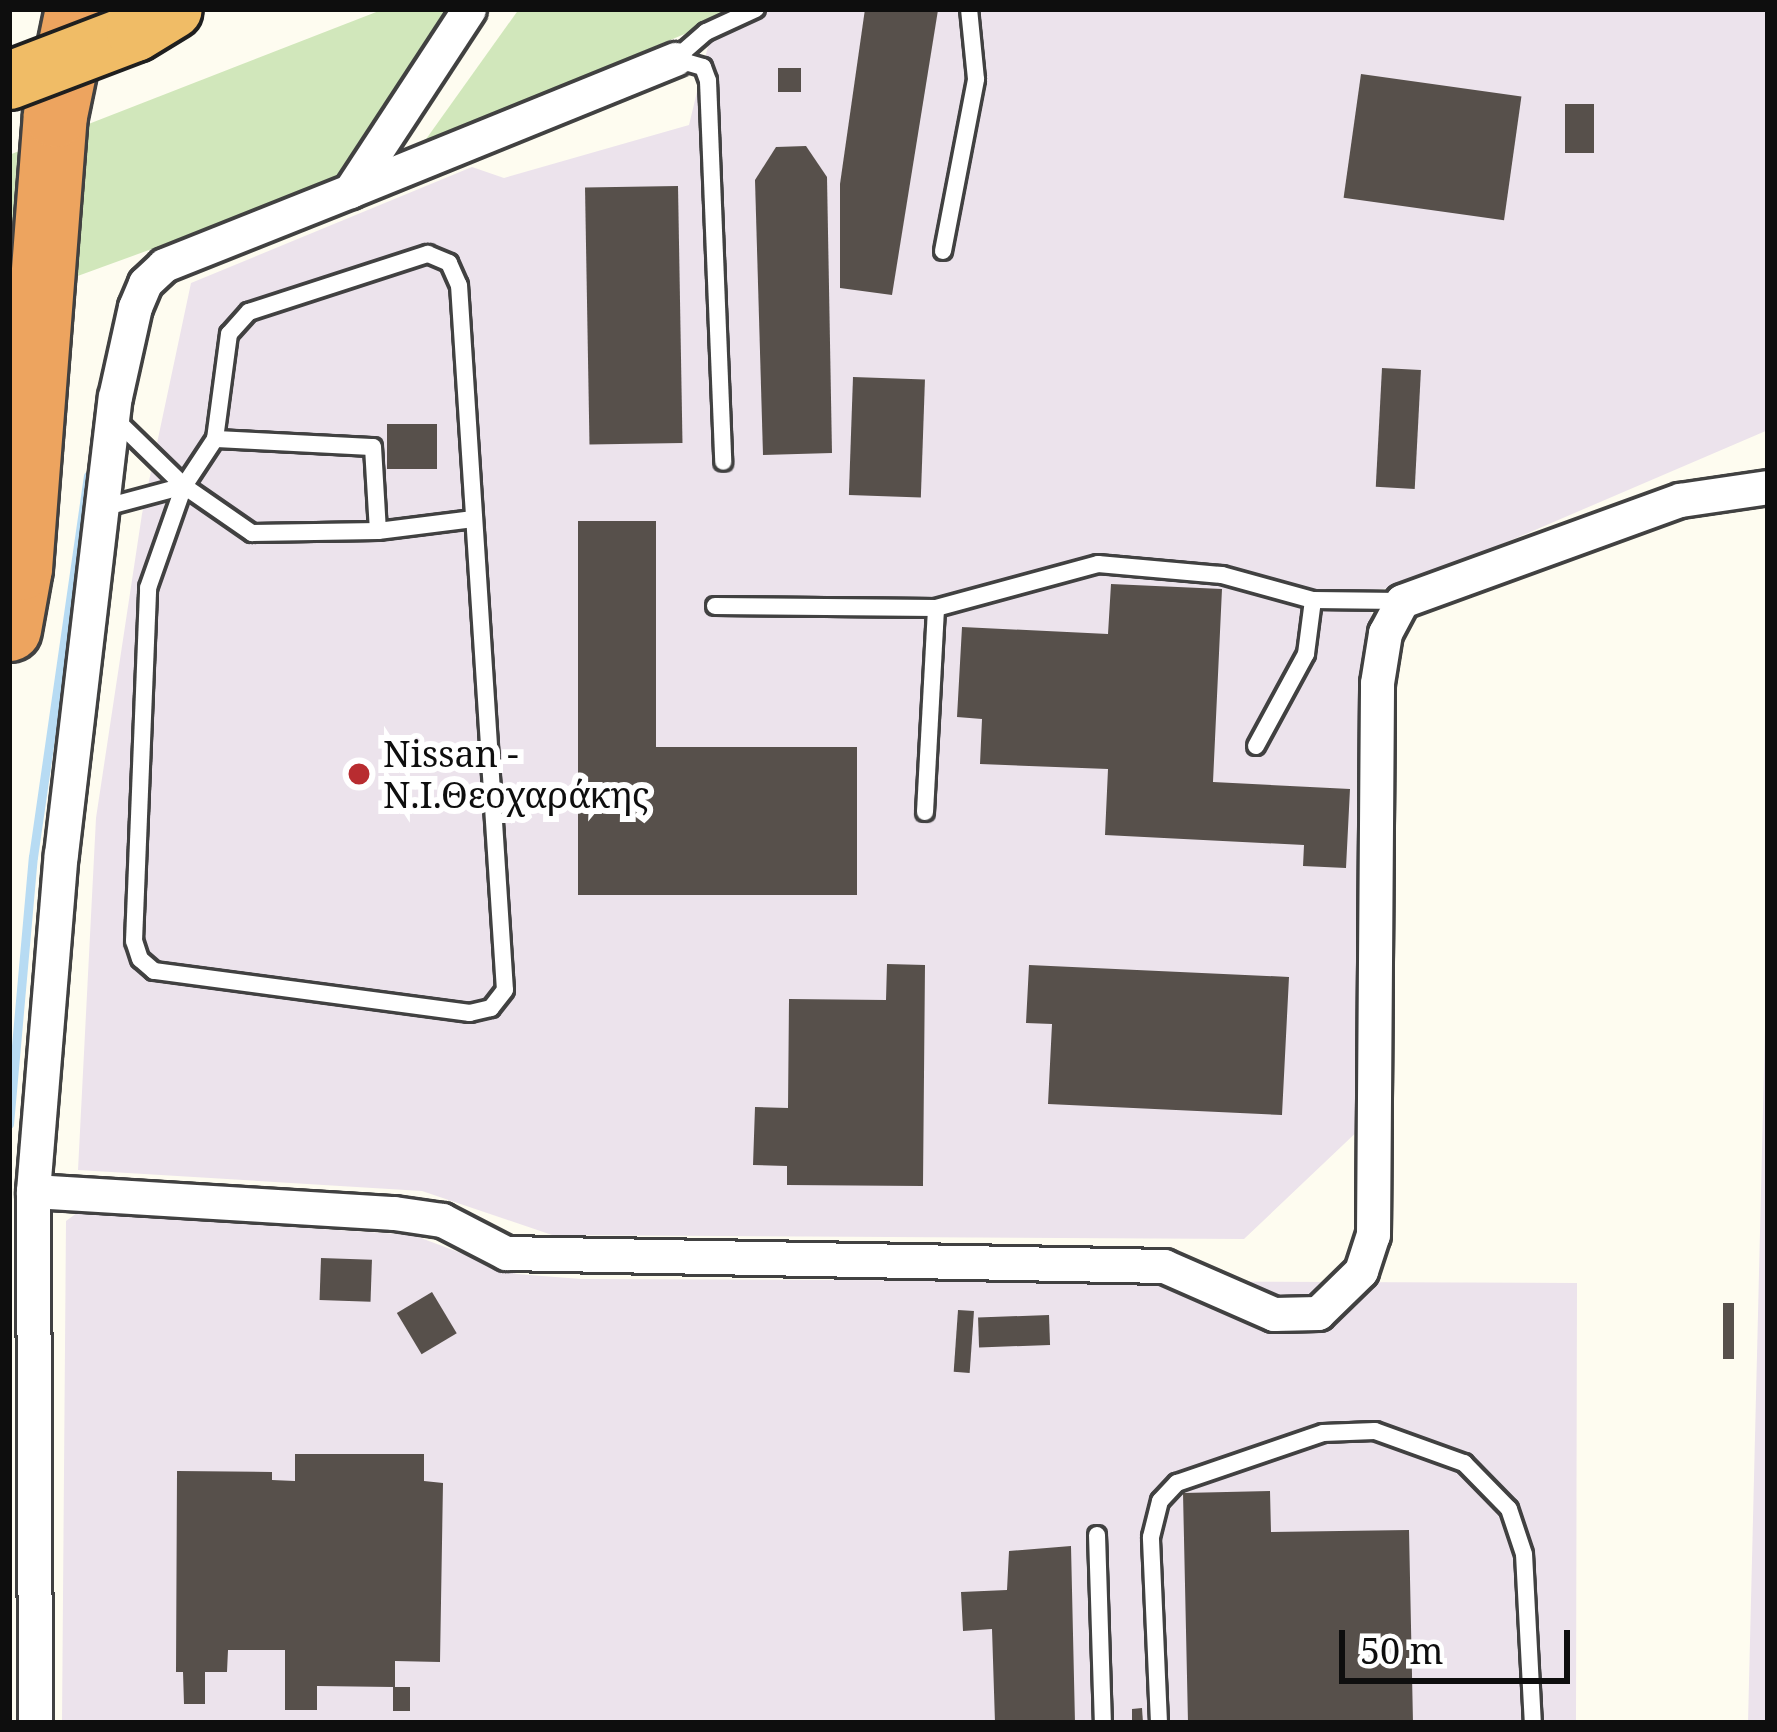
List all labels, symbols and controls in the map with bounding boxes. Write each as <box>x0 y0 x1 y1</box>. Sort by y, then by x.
place label: Nissan - Ν.Ι.Θεοχαράκης <box>383 731 649 816</box>
marker: Nissan - Ν.Ι.Θεοχαράκης <box>346 761 372 787</box>
scale bar <box>1345 1606 1576 1680</box>
text: 50 m <box>1360 1626 1444 1675</box>

